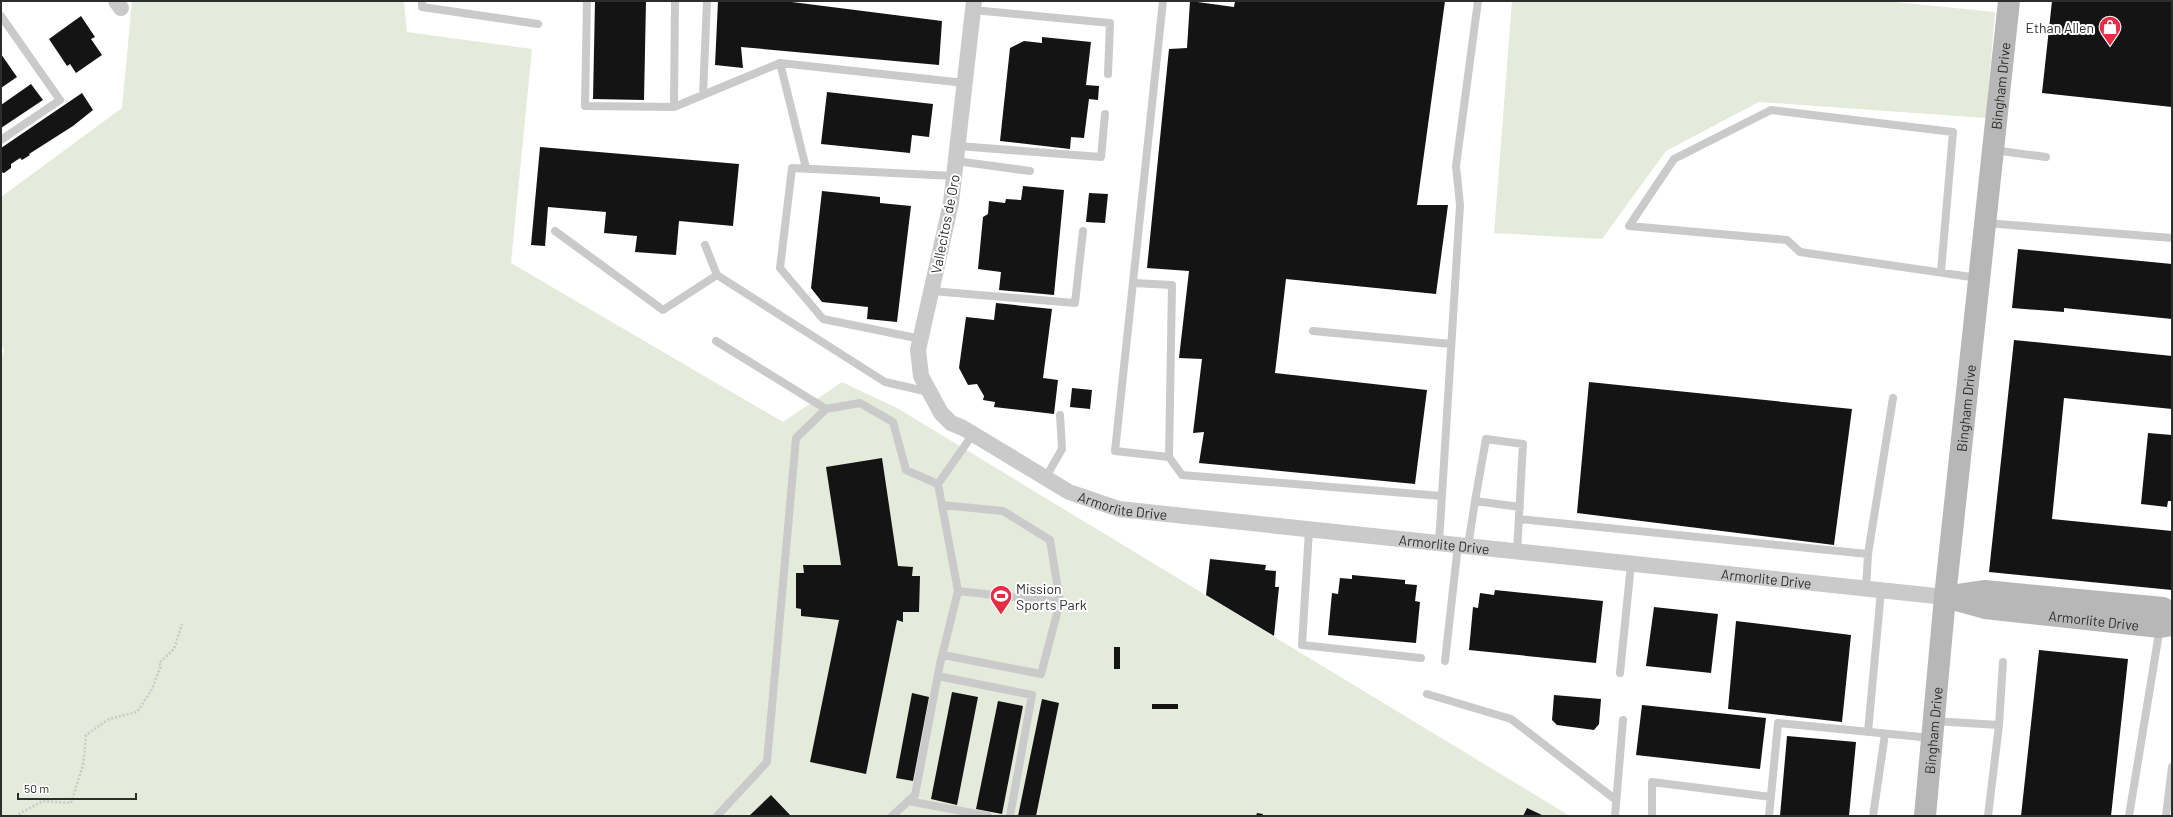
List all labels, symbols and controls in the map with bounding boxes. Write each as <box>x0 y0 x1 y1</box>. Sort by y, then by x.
shop icon: Ethan Allen <box>2097 14 2123 47</box>
place label: Ethan Allen <box>2025 19 2094 36</box>
street label: Bingham Drive <box>1987 41 2013 130</box>
street label: Vallecitos de Oro <box>927 173 963 275</box>
street label: Bingham Drive <box>1952 363 1978 453</box>
street label: Armorlite Drive <box>1076 487 1168 523</box>
street label: Armorlite Drive <box>1398 530 1490 557</box>
street label: Armorlite Drive <box>1720 565 1813 591</box>
place label: Mission Sports Park <box>1016 580 1087 613</box>
sports icon: Mission Sports Park <box>988 583 1014 616</box>
street label: Armorlite Drive <box>2048 606 2140 633</box>
street label: Bingham Drive <box>1920 686 1945 775</box>
scale bar <box>18 775 136 801</box>
text: 50 m <box>24 781 49 795</box>

